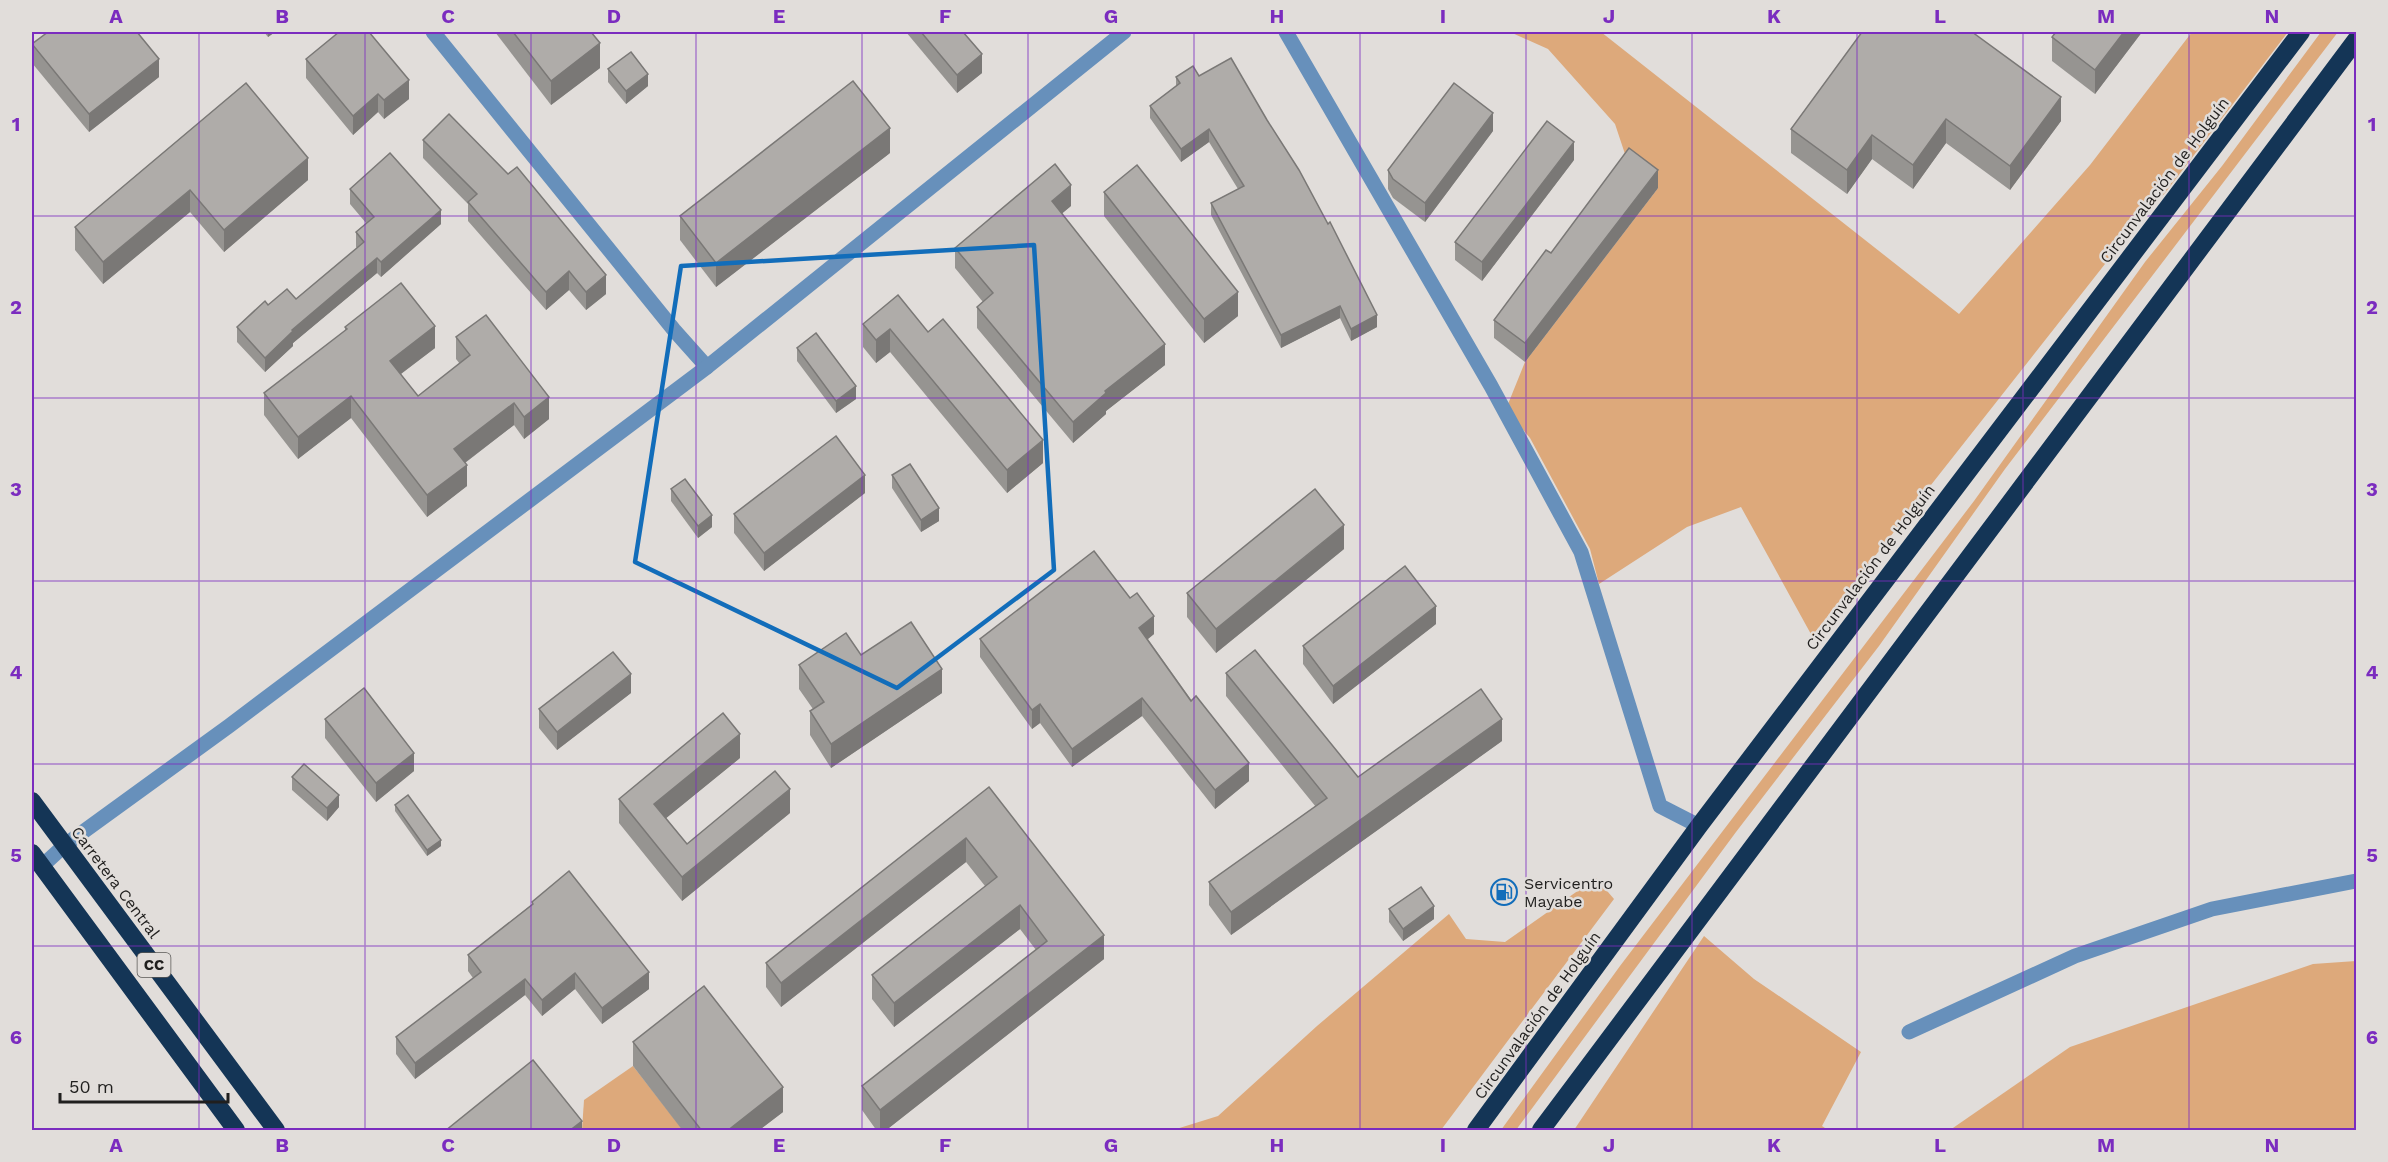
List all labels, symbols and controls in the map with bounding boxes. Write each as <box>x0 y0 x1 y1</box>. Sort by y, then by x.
text: A <box>109 4 123 28</box>
text: B <box>275 4 289 28</box>
text: C <box>441 4 455 28</box>
text: D <box>607 4 621 28</box>
text: E <box>773 4 785 28</box>
text: F <box>939 4 951 28</box>
text: G <box>1104 4 1118 28</box>
text: H <box>1270 4 1284 28</box>
text: I <box>1440 4 1446 28</box>
text: J <box>1603 4 1615 28</box>
text: K <box>1767 4 1781 28</box>
text: L <box>1934 4 1946 28</box>
text: M <box>2097 4 2115 28</box>
text: N <box>2265 4 2279 28</box>
street label: Circunvalación de Holguín <box>2096 94 2233 267</box>
text: 1 <box>12 112 20 136</box>
text: 1 <box>2368 112 2376 136</box>
text: 2 <box>10 295 22 319</box>
text: 2 <box>2366 295 2378 319</box>
text: 3 <box>10 477 22 501</box>
text: 3 <box>2366 477 2378 501</box>
street label: Circunvalación de Holguín <box>1802 481 1939 654</box>
text: 4 <box>10 660 23 684</box>
text: 4 <box>2366 660 2379 684</box>
street label: Carretera Central <box>67 823 164 942</box>
text: 5 <box>10 843 22 867</box>
text: 5 <box>2366 843 2378 867</box>
place label: Servicentro Mayabe <box>1524 874 1613 911</box>
fuel station icon: Servicentro Mayabe <box>1489 877 1519 907</box>
street label: Circunvalación de Holguín <box>1470 928 1605 1103</box>
road number: CC <box>138 953 170 977</box>
text: 6 <box>10 1025 22 1049</box>
text: 6 <box>2366 1025 2378 1049</box>
scale bar <box>60 1066 228 1104</box>
text: 50 m <box>69 1076 114 1097</box>
text: A <box>109 1133 123 1157</box>
text: B <box>275 1133 289 1157</box>
text: C <box>441 1133 455 1157</box>
text: D <box>607 1133 621 1157</box>
text: E <box>773 1133 785 1157</box>
text: F <box>939 1133 951 1157</box>
text: G <box>1104 1133 1118 1157</box>
text: H <box>1270 1133 1284 1157</box>
text: I <box>1440 1133 1446 1157</box>
text: J <box>1603 1133 1615 1157</box>
text: K <box>1767 1133 1781 1157</box>
text: L <box>1934 1133 1946 1157</box>
text: M <box>2097 1133 2115 1157</box>
text: N <box>2265 1133 2279 1157</box>

